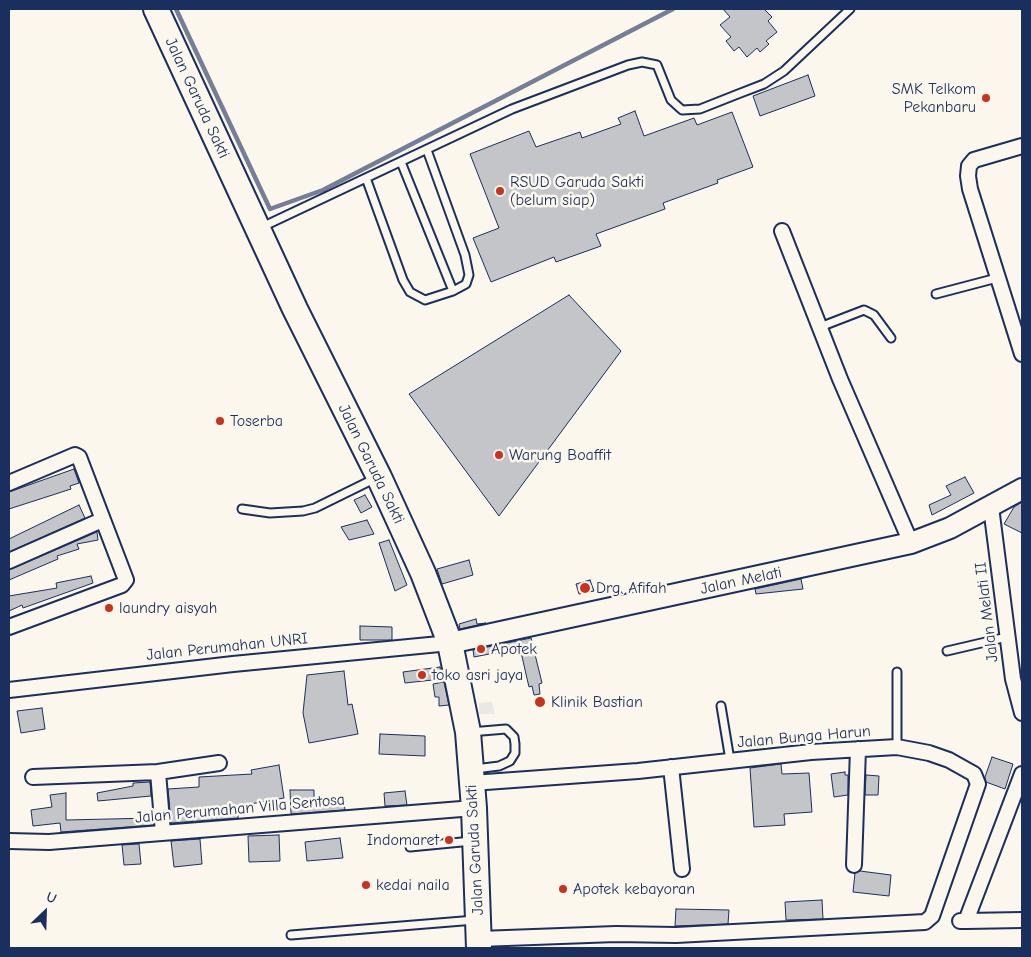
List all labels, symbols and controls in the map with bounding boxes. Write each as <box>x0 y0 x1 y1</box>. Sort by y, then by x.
street label: Jalan Garuda Sakti <box>161 35 233 161</box>
place label: SMK Telkom Pekanbaru <box>892 79 976 117</box>
marker: SMK Telkom Pekanbaru <box>980 92 992 104</box>
place label: RSUD Garuda Sakti (belum siap) <box>510 172 644 210</box>
marker: RSUD Garuda Sakti (belum siap) <box>494 185 506 197</box>
street label: Jalan Garuda Sakti <box>334 401 408 527</box>
place label: Toserba <box>230 411 283 431</box>
marker: Toserba <box>214 415 226 427</box>
place label: Warung Boaffit <box>509 445 611 465</box>
marker: Warung Boaffit <box>493 449 505 461</box>
street label: Jalan Melati II <box>971 561 1003 663</box>
street label: Jalan Melati <box>698 563 784 599</box>
place label: Drg. Afifah <box>596 578 667 598</box>
marker: Drg. Afifah <box>578 581 592 595</box>
place label: laundry aisyah <box>119 598 217 618</box>
marker: laundry aisyah <box>103 602 115 614</box>
street label: Jalan Perumahan UNRI <box>145 629 309 665</box>
place label: Apotek <box>491 639 537 659</box>
marker: Apotek <box>475 643 487 655</box>
place label: toko asri jaya <box>432 665 523 685</box>
marker: toko asri jaya <box>416 669 428 681</box>
place label: Klinik Bastian <box>551 692 643 712</box>
marker: Klinik Bastian <box>533 695 547 709</box>
street label: Jalan Bunga Harun <box>737 722 871 752</box>
street label: Jalan Garuda Sakti <box>462 784 488 916</box>
street label: Jalan Perumahan Villa Sentosa <box>134 790 346 828</box>
place label: Indomaret <box>367 830 439 850</box>
marker: Indomaret <box>443 834 455 846</box>
place label: kedai naila <box>376 875 450 895</box>
marker: kedai naila <box>360 879 372 891</box>
place label: Apotek kebayoran <box>573 879 695 899</box>
marker: Apotek kebayoran <box>557 883 569 895</box>
north arrow <box>20 887 70 937</box>
text: U <box>44 888 59 908</box>

